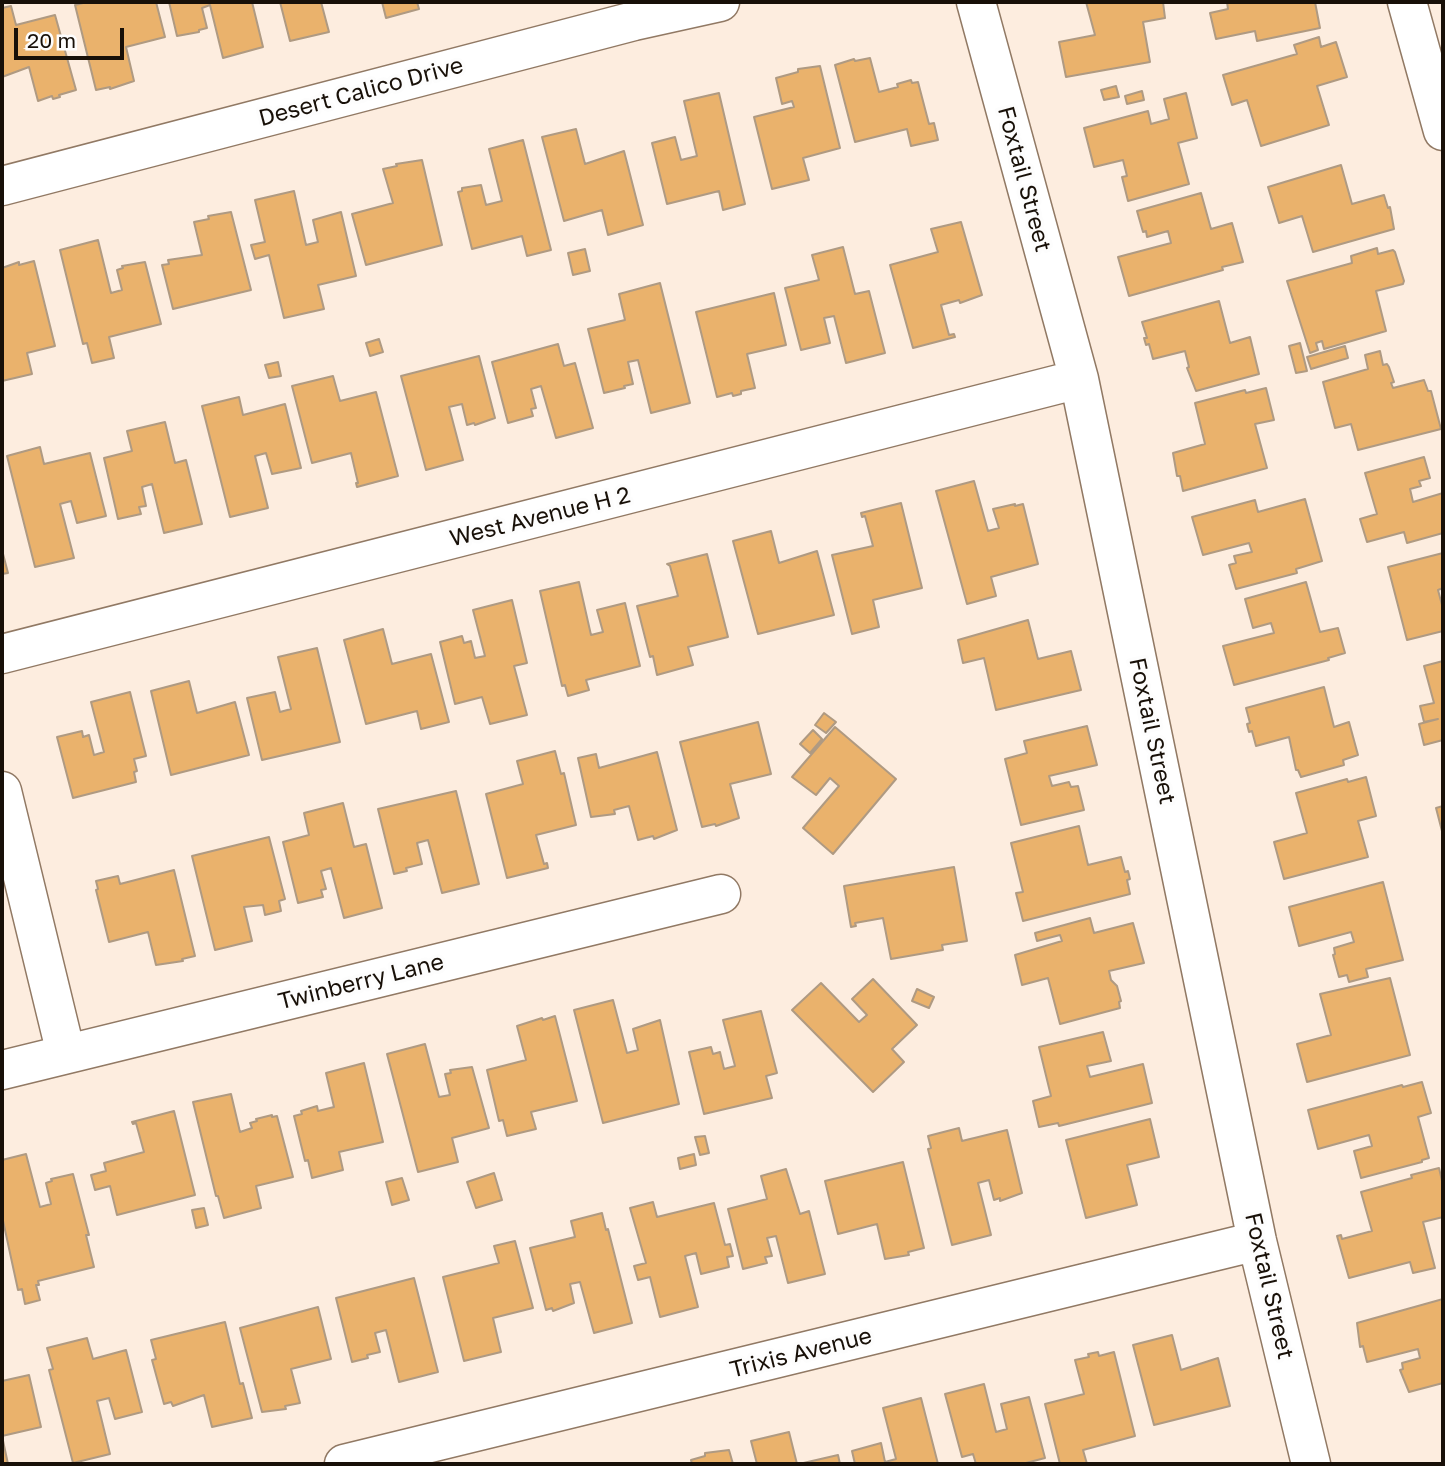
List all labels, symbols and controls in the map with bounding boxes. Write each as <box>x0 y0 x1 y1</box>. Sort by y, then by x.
scale bar <box>18 14 128 58</box>
text: 20 m <box>27 27 76 53</box>
street label: Desert Calico Drive <box>256 51 466 133</box>
street label: Foxtail Street <box>991 103 1057 255</box>
street label: West Avenue H 2 <box>447 481 633 553</box>
street label: Foxtail Street <box>1123 655 1181 807</box>
street label: Twinberry Lane <box>275 948 447 1016</box>
street label: Foxtail Street <box>1239 1210 1299 1362</box>
street label: Trixis Avenue <box>727 1322 875 1384</box>

